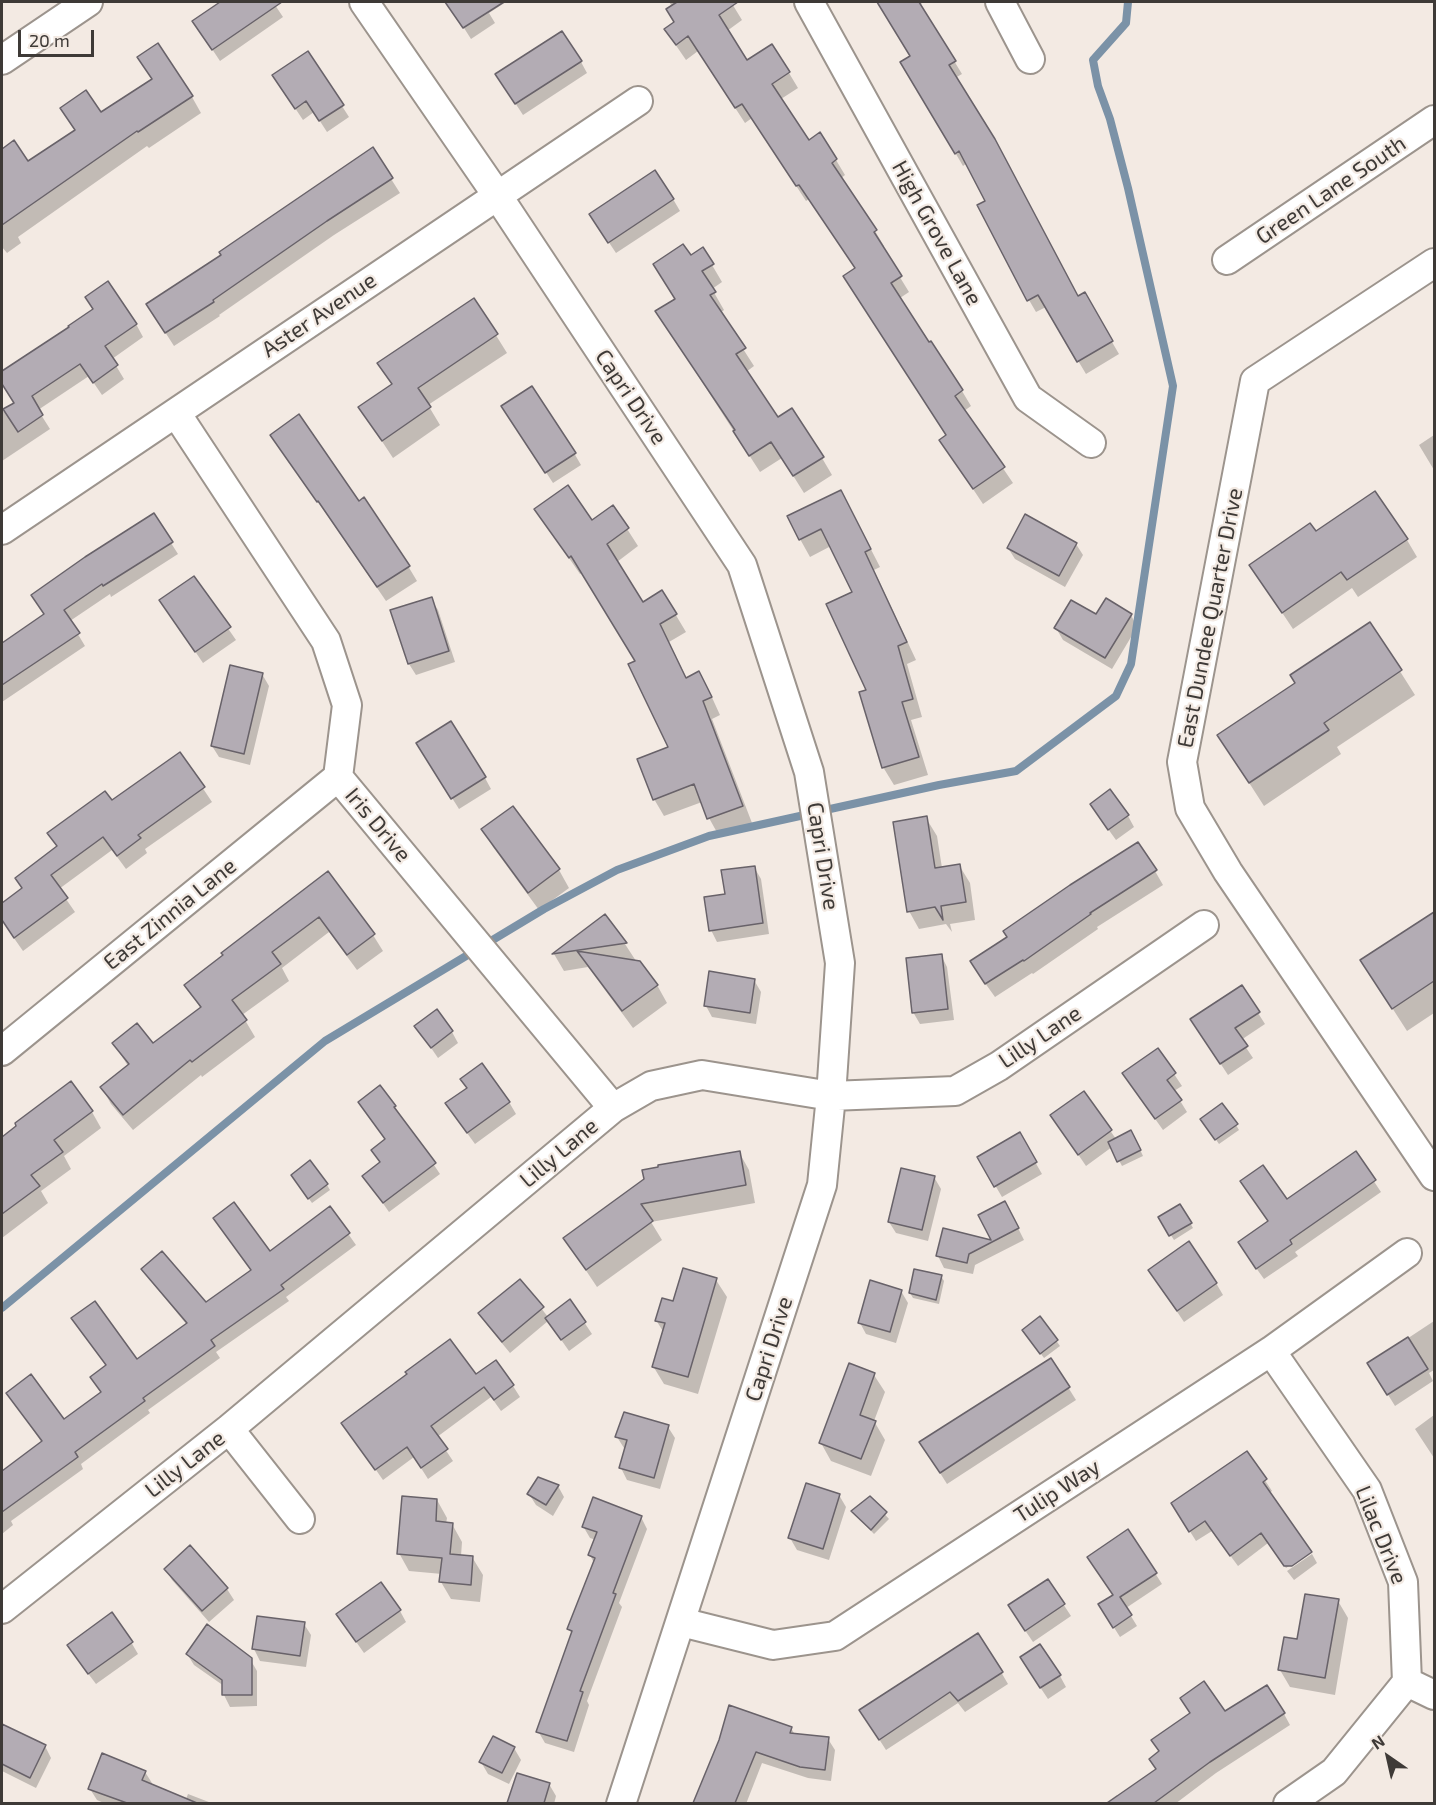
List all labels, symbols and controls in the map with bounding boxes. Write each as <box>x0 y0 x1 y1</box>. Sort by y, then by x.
scale bar <box>21 18 98 56</box>
text: 20 m <box>29 29 70 51</box>
street label: Green Lane South <box>1251 130 1411 250</box>
street label: High Grove Lane <box>886 156 988 310</box>
street label: Aster Avenue <box>257 267 381 363</box>
street label: Capri Drive <box>590 345 672 449</box>
street label: East Dundee Quarter Drive <box>1172 486 1248 750</box>
street label: Iris Drive <box>339 783 417 867</box>
street label: Capri Drive <box>801 800 845 912</box>
street label: East Zinnia Lane <box>98 853 242 975</box>
street label: Lilly Lane <box>994 1000 1086 1074</box>
street label: Lilly Lane <box>515 1113 603 1193</box>
street label: Capri Drive <box>740 1293 798 1405</box>
street label: Lilly Lane <box>140 1425 230 1503</box>
street label: Tulip Way <box>1009 1453 1105 1529</box>
street label: Lilac Drive <box>1349 1482 1413 1588</box>
north arrow <box>1358 1727 1418 1787</box>
text: N <box>1368 1731 1388 1753</box>

